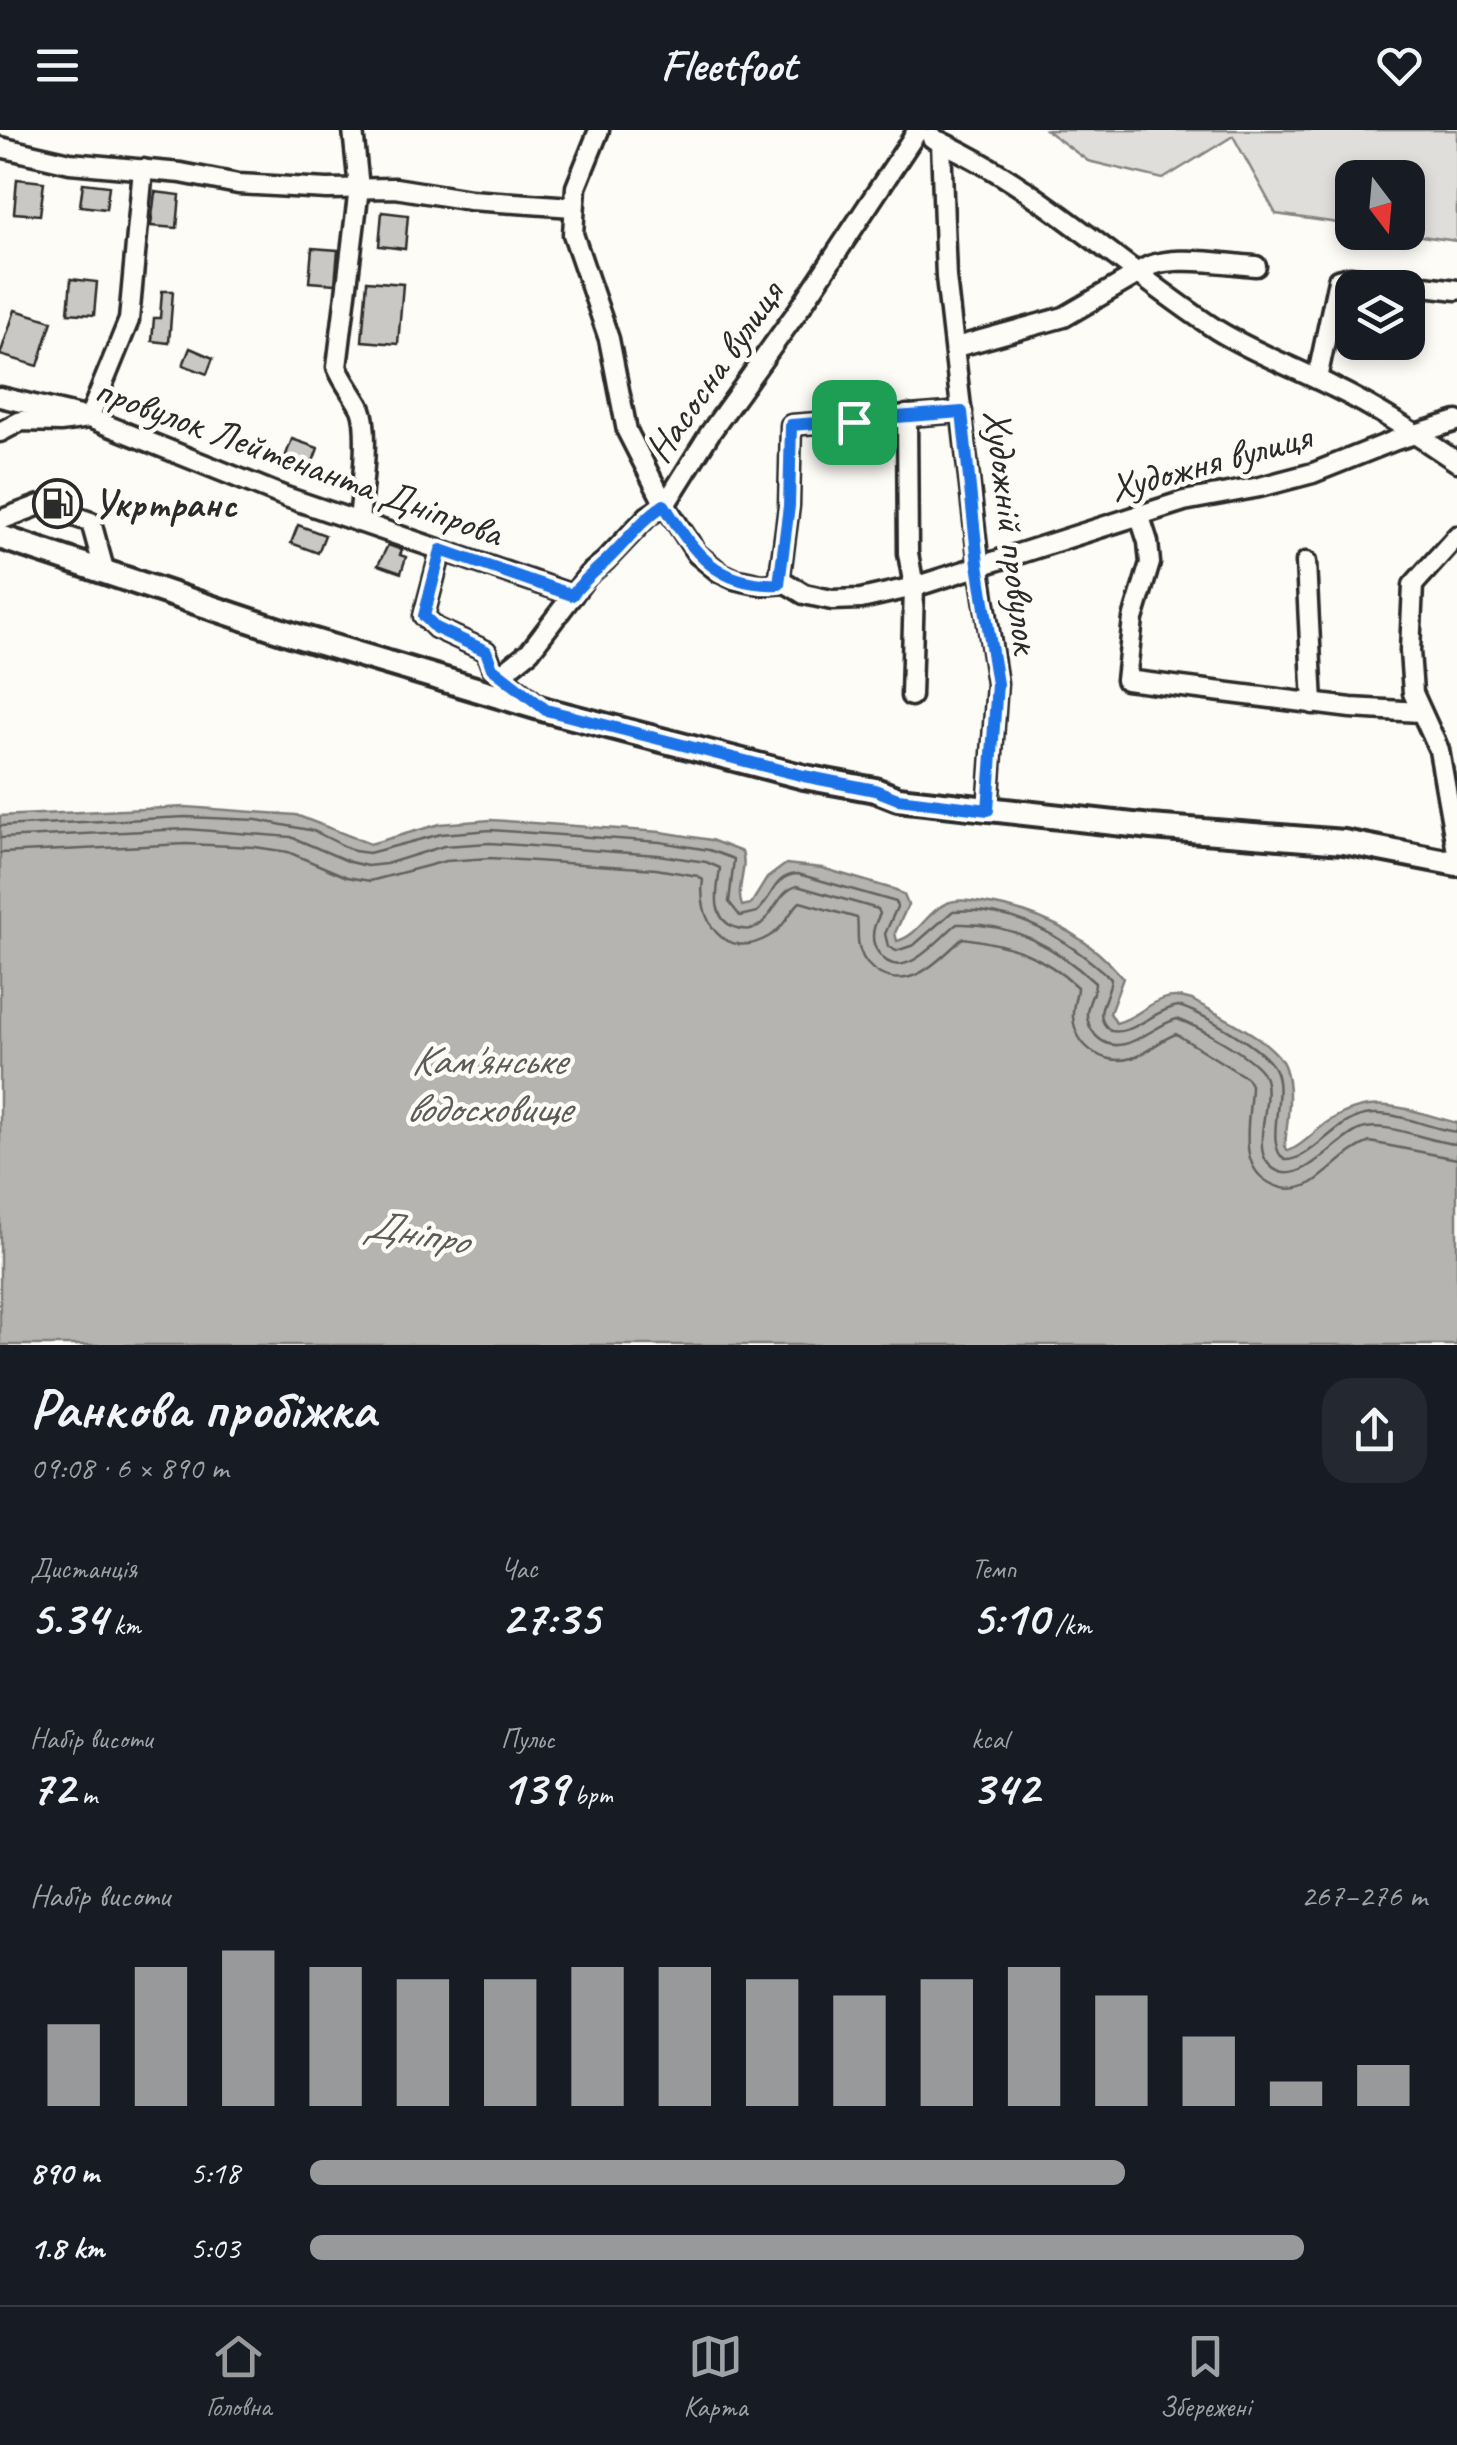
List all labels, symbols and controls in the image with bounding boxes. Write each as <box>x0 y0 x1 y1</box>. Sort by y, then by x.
text: Fleetfoot <box>661 37 796 94</box>
icon: menu <box>30 38 85 93</box>
icon: heart <box>1372 38 1427 93</box>
north arrow <box>1335 160 1425 250</box>
map controls <box>1335 160 1425 360</box>
street label: Насосна вулиця <box>633 269 796 472</box>
button: layers <box>1335 270 1425 360</box>
street label: провулок Лейтенанта Дніпрова <box>88 364 512 559</box>
pin <box>812 380 897 465</box>
icon: arrive <box>827 395 882 450</box>
street label: Художній провулок <box>972 407 1052 659</box>
street label: Художня вулиця <box>1104 410 1319 513</box>
fuel station icon: Укртранс <box>32 477 84 529</box>
place label: Укртранс <box>93 479 237 529</box>
water label: Кам'янське водосховище <box>406 1034 576 1135</box>
water label: Дніпро <box>361 1197 477 1268</box>
text: Ранкова пробіжка <box>30 1374 375 1444</box>
button: share <box>1322 1378 1427 1483</box>
text: 09:08 · 6 × 890 m <box>30 1447 228 1488</box>
text: Дистанція <box>30 1551 137 1586</box>
text: Час <box>501 1551 538 1586</box>
text: Темп <box>971 1551 1016 1586</box>
text: 5.34 <box>30 1586 107 1649</box>
text: 27:35 <box>501 1586 600 1649</box>
text: 5:10 <box>971 1586 1048 1649</box>
text: km <box>107 1607 141 1642</box>
text: /km <box>1048 1607 1091 1642</box>
text: Набір висоти <box>30 1721 152 1756</box>
text: Пульс <box>501 1721 555 1756</box>
text: kcal <box>971 1721 1008 1756</box>
text: 72 <box>30 1756 75 1819</box>
text: 139 <box>501 1756 568 1819</box>
text: 342 <box>971 1756 1039 1819</box>
text: m <box>75 1777 97 1812</box>
text: bpm <box>568 1777 613 1812</box>
text: Набір висоти <box>30 1875 170 1916</box>
text: 267–276 m <box>1301 1875 1427 1916</box>
text: 890 m <box>30 2152 99 2193</box>
text: 5:18 <box>190 2152 240 2193</box>
text: 1.8 km <box>30 2227 104 2268</box>
text: 5:03 <box>190 2227 240 2268</box>
tab: Головна <box>206 2329 271 2424</box>
tab: Карта <box>684 2329 748 2424</box>
tab: Збережені <box>1160 2329 1251 2424</box>

